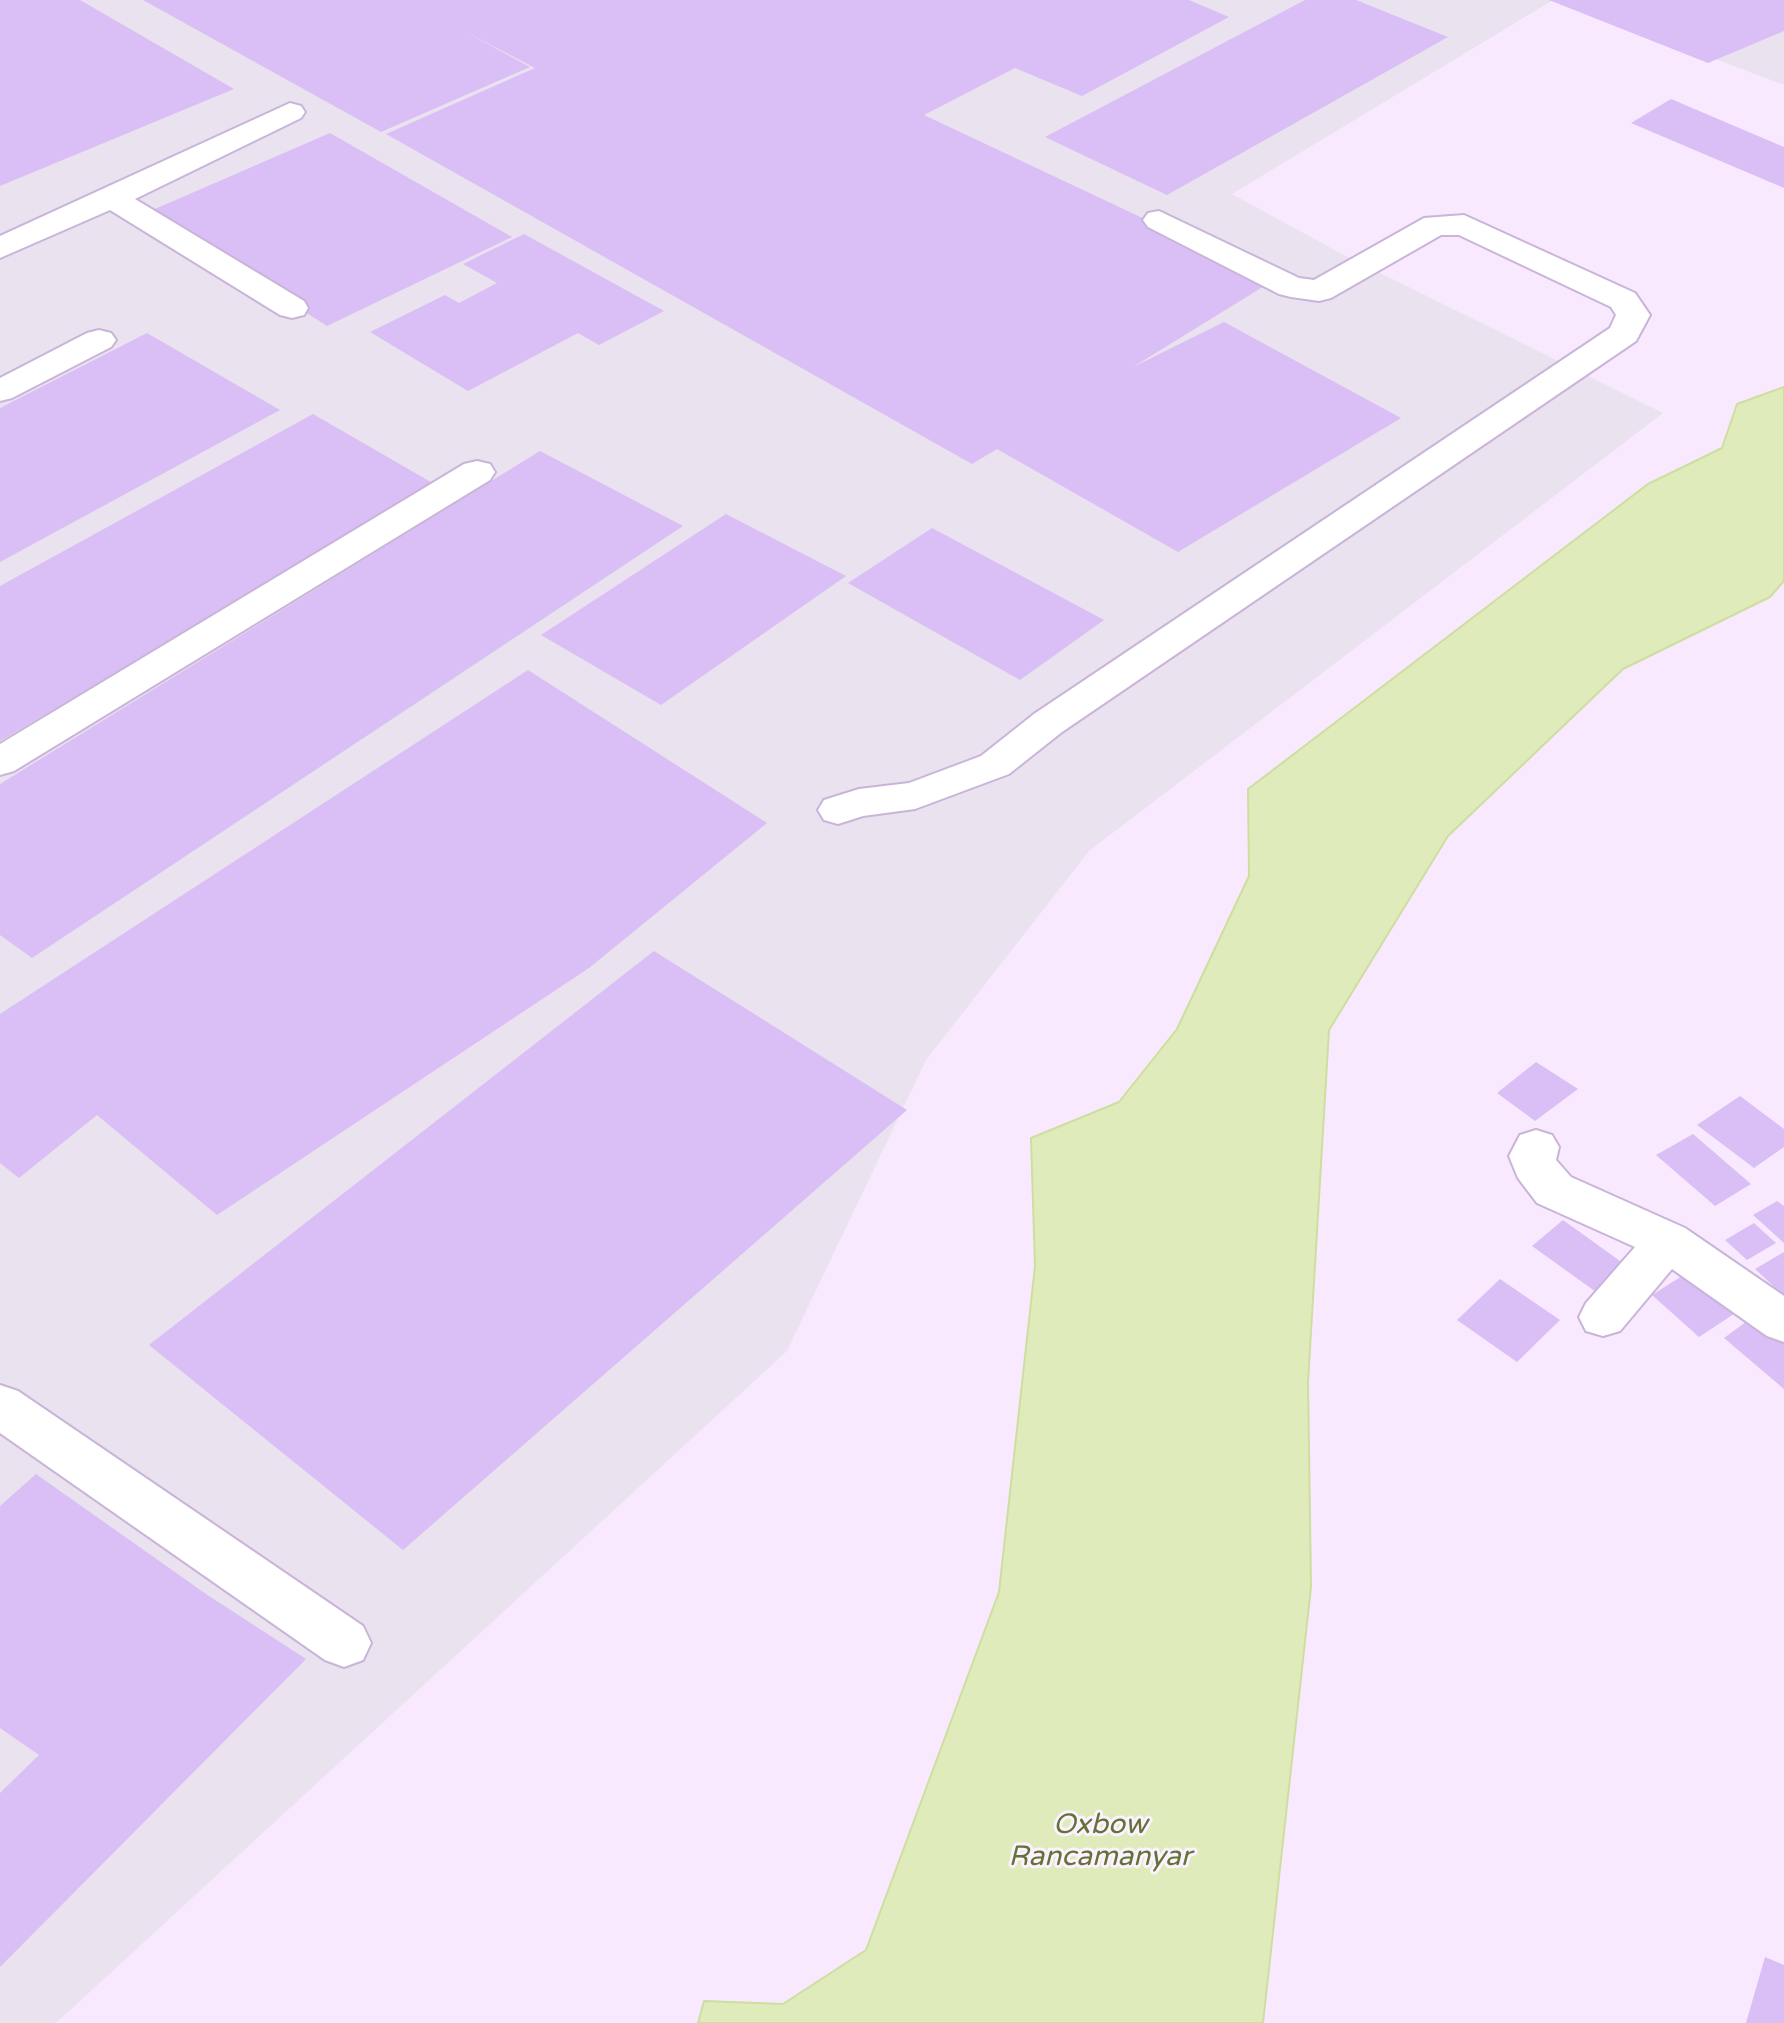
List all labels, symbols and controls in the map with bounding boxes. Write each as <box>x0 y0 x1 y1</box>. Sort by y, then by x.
water label: Oxbow Rancamanyar <box>1009 1809 1191 1875</box>

